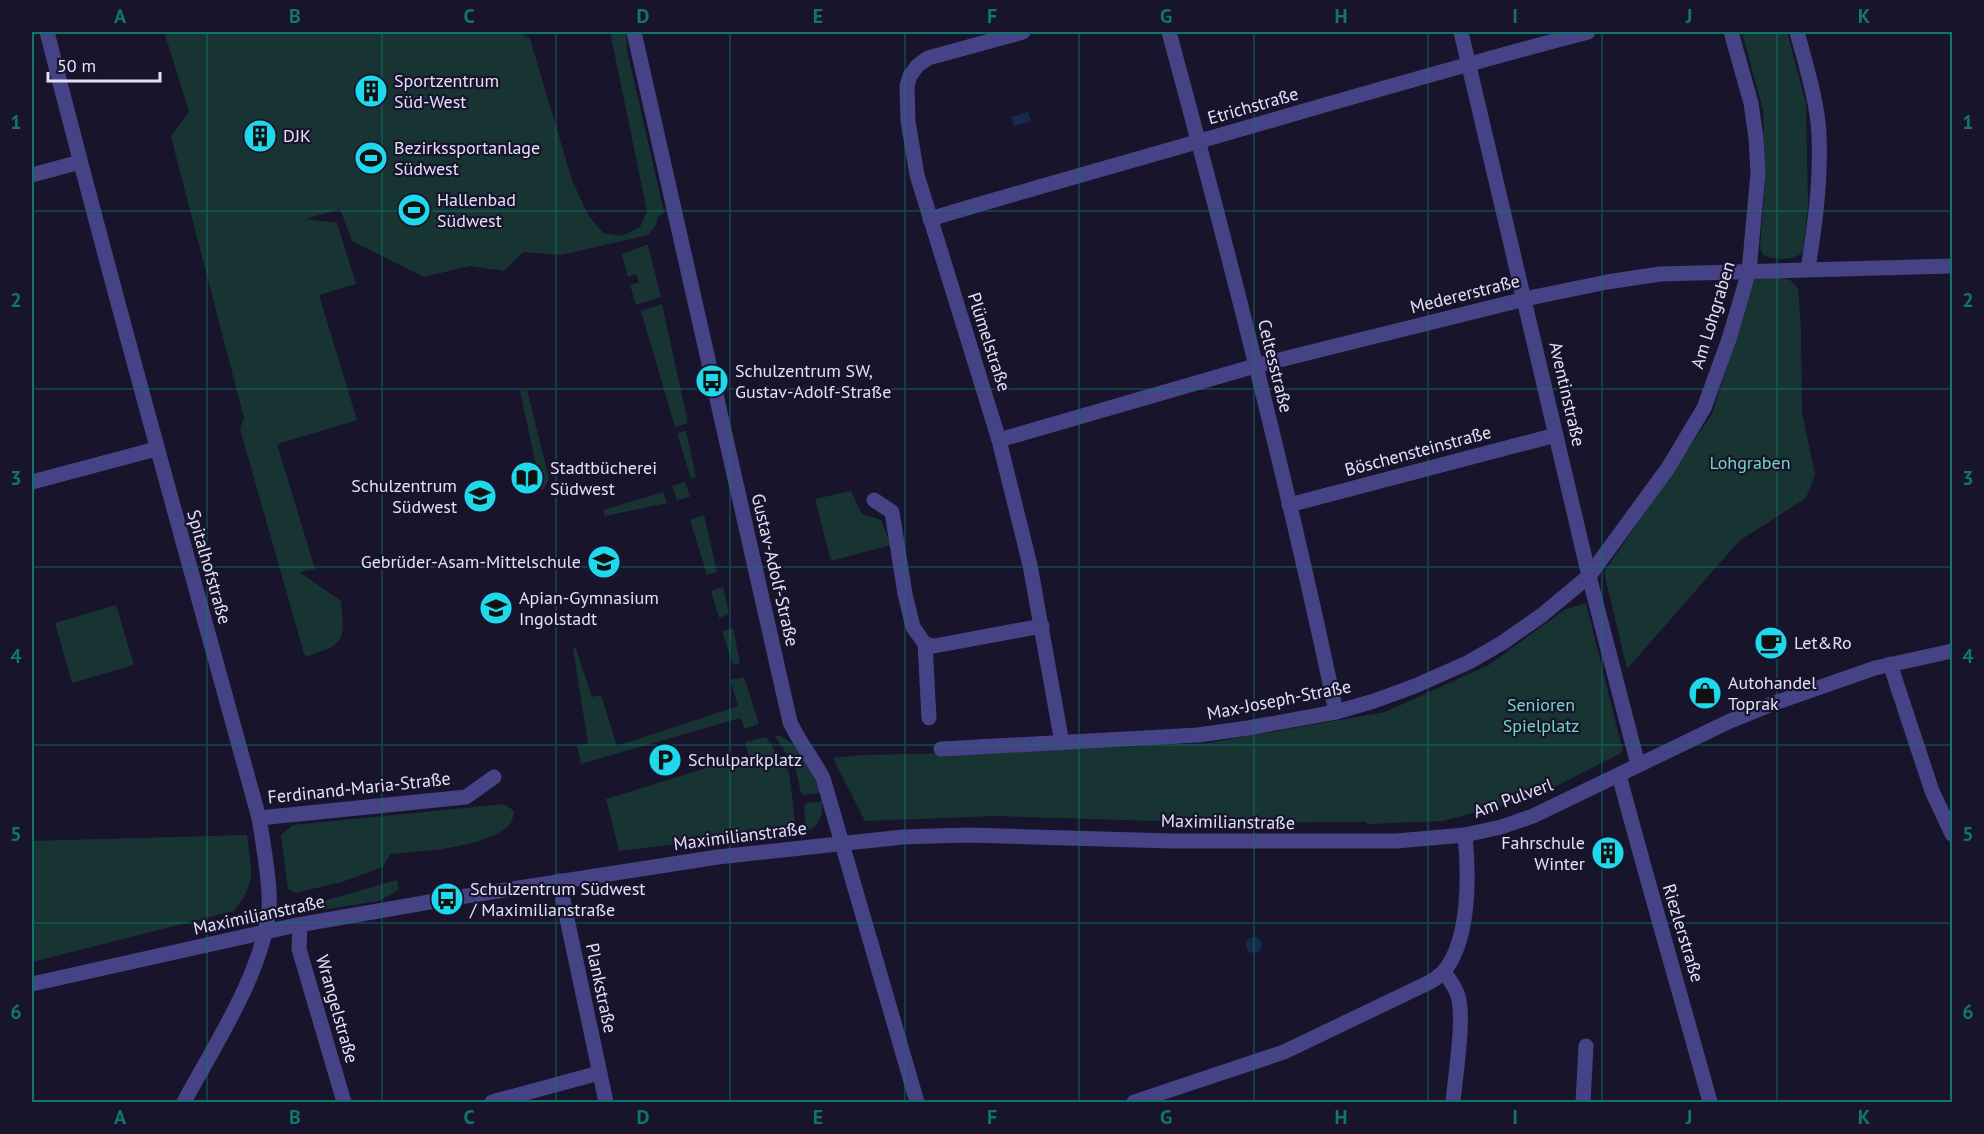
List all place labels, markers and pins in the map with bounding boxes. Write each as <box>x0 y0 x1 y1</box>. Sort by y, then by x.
place label: Sportzentrum Süd-West <box>394 69 499 113</box>
building icon: Sportzentrum Süd-West <box>353 73 389 109</box>
building icon: DJK <box>242 118 278 154</box>
place label: DJK <box>283 124 311 147</box>
place label: Bezirkssportanlage Südwest <box>394 136 540 180</box>
sports icon: Bezirkssportanlage Südwest <box>353 140 389 176</box>
place label: Hallenbad Südwest <box>437 188 516 232</box>
sports icon: Hallenbad Südwest <box>396 192 432 228</box>
place label: Schulzentrum SW, Gustav-Adolf-Straße <box>735 359 891 403</box>
bus stop icon: Schulzentrum SW, Gustav-Adolf-Straße <box>694 363 730 399</box>
place label: Stadtbücherei Südwest <box>550 456 657 500</box>
library icon: Stadtbücherei Südwest <box>509 460 545 496</box>
place label: Schulzentrum Südwest <box>351 474 457 518</box>
school or university icon: Schulzentrum Südwest <box>462 478 498 514</box>
school or university icon: Gebrüder-Asam-Mittelschule <box>586 544 622 580</box>
place label: Gebrüder-Asam-Mittelschule <box>361 550 581 573</box>
place label: Apian-Gymnasium Ingolstadt <box>519 586 659 630</box>
school or university icon: Apian-Gymnasium Ingolstadt <box>478 590 514 626</box>
cafe icon: Let&Ro <box>1753 625 1789 661</box>
place label: Let&Ro <box>1794 631 1852 654</box>
place label: Autohandel Toprak <box>1728 671 1817 715</box>
shop icon: Autohandel Toprak <box>1687 675 1723 711</box>
parking icon: Schulparkplatz <box>647 742 683 778</box>
place label: Schulparkplatz <box>688 748 802 771</box>
place label: Fahrschule Winter <box>1501 831 1585 875</box>
building icon: Fahrschule Winter <box>1590 835 1626 871</box>
place label: Schulzentrum Südwest / Maximilianstraße <box>469 877 645 921</box>
bus stop icon: Schulzentrum Südwest / Maximilianstraße <box>429 881 465 917</box>

